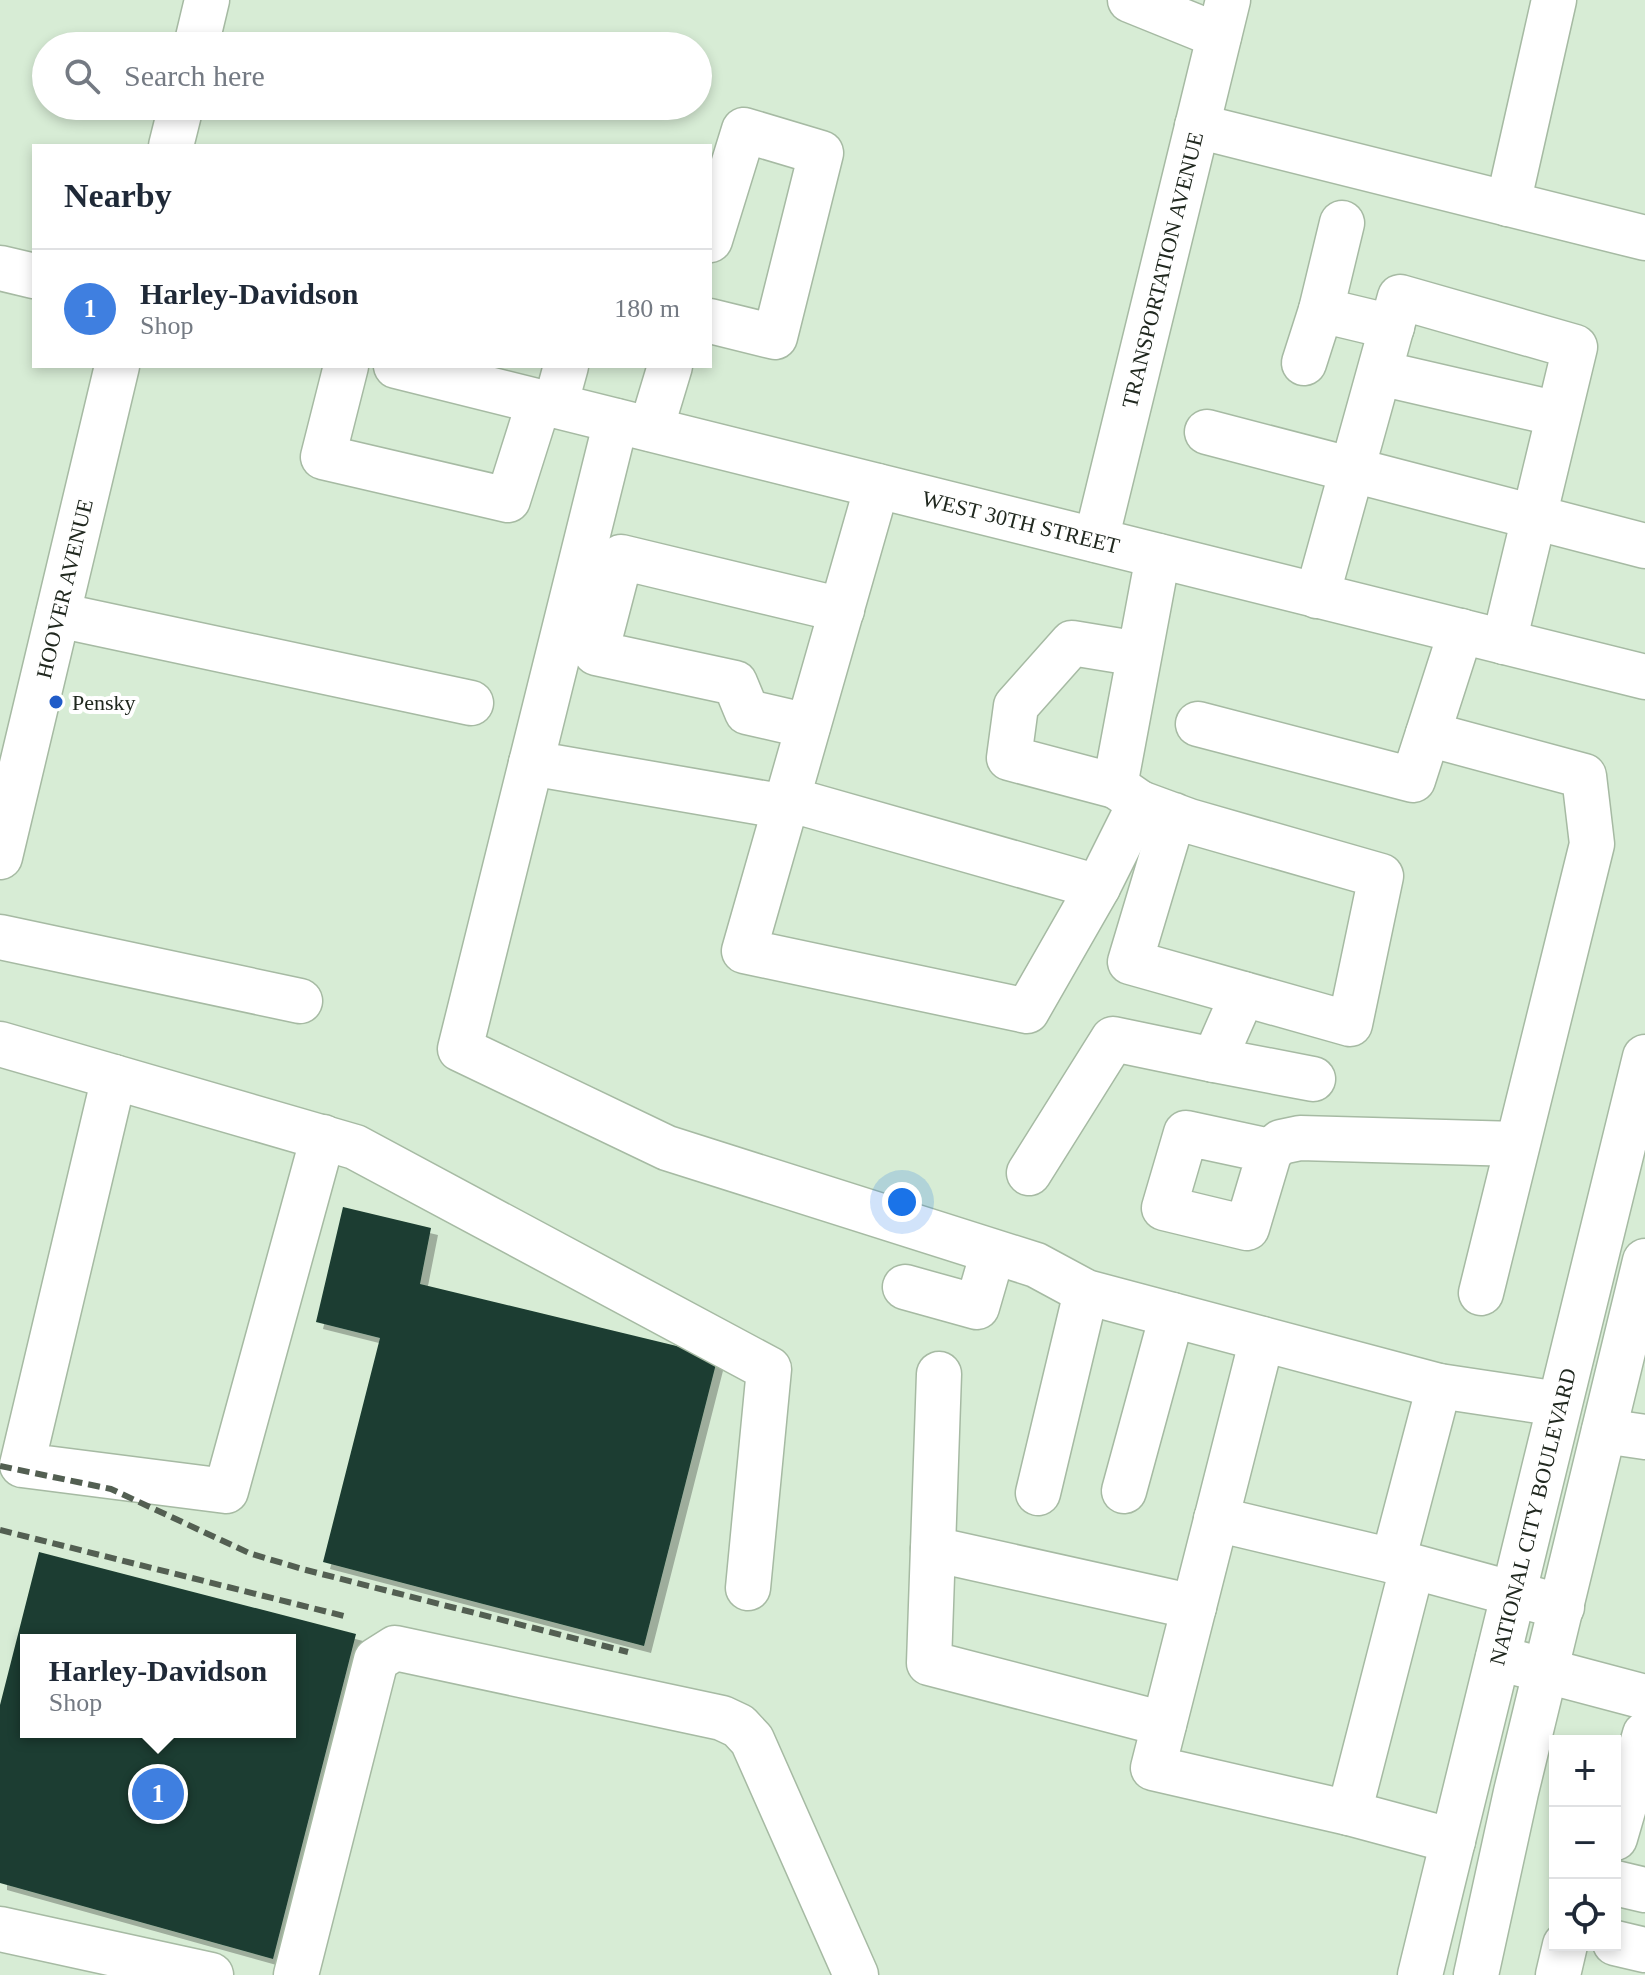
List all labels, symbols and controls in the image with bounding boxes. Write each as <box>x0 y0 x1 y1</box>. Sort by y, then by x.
search box <box>32 32 712 120</box>
icon: search <box>60 54 104 98</box>
text: Search here <box>124 59 265 92</box>
street label: TRANSPORTATION AVENUE <box>1117 129 1208 411</box>
text: Nearby <box>64 177 172 214</box>
text: Harley-Davidson <box>140 277 358 310</box>
text: 1 <box>84 294 97 323</box>
text: 180 m <box>614 294 680 323</box>
text: Shop <box>140 311 193 340</box>
street label: WEST 30TH STREET <box>919 485 1123 559</box>
street label: HOOVER AVENUE <box>31 496 98 681</box>
place label: Pensky <box>72 690 136 715</box>
marker: Pensky <box>47 693 65 711</box>
your location <box>882 1182 922 1222</box>
street label: NATIONAL CITY BOULEVARD <box>1484 1366 1581 1668</box>
popup <box>20 1634 296 1738</box>
text: Harley-Davidson <box>49 1654 267 1687</box>
text: Shop <box>49 1688 102 1717</box>
map controls <box>1549 1735 1621 1951</box>
button: + <box>1549 1735 1621 1807</box>
pin: 1 <box>132 1764 184 1824</box>
button: − <box>1549 1807 1621 1879</box>
button: locate <box>1549 1879 1621 1951</box>

